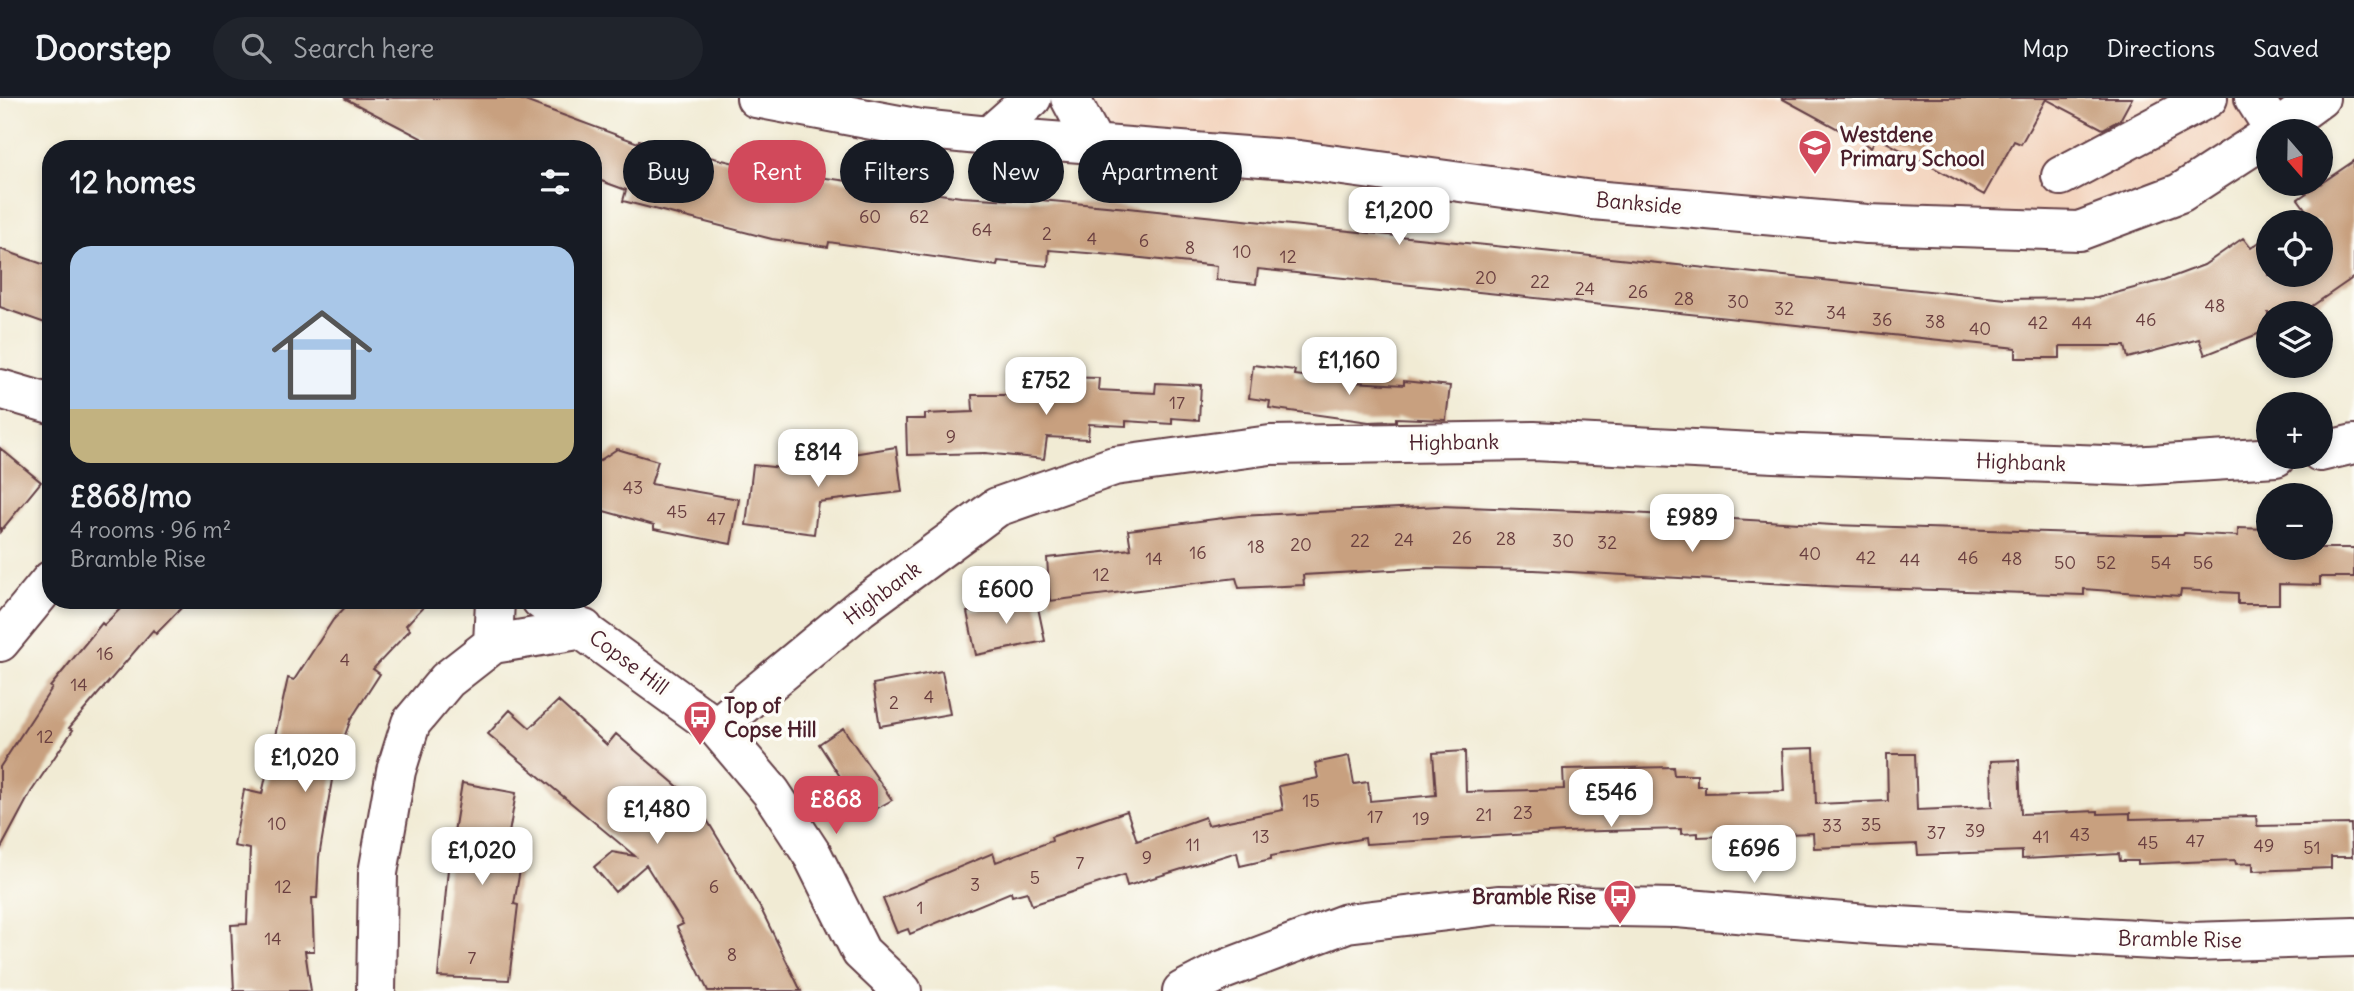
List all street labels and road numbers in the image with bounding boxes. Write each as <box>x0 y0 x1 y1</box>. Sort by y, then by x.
street label: Bankside <box>1595 186 1683 220</box>
street label: Highbank <box>1409 428 1499 456</box>
street label: Highbank <box>1976 447 2066 477</box>
street label: Highbank <box>838 555 926 631</box>
street label: Copse Hill <box>584 623 674 701</box>
street label: Bramble Rise <box>2118 924 2242 954</box>

